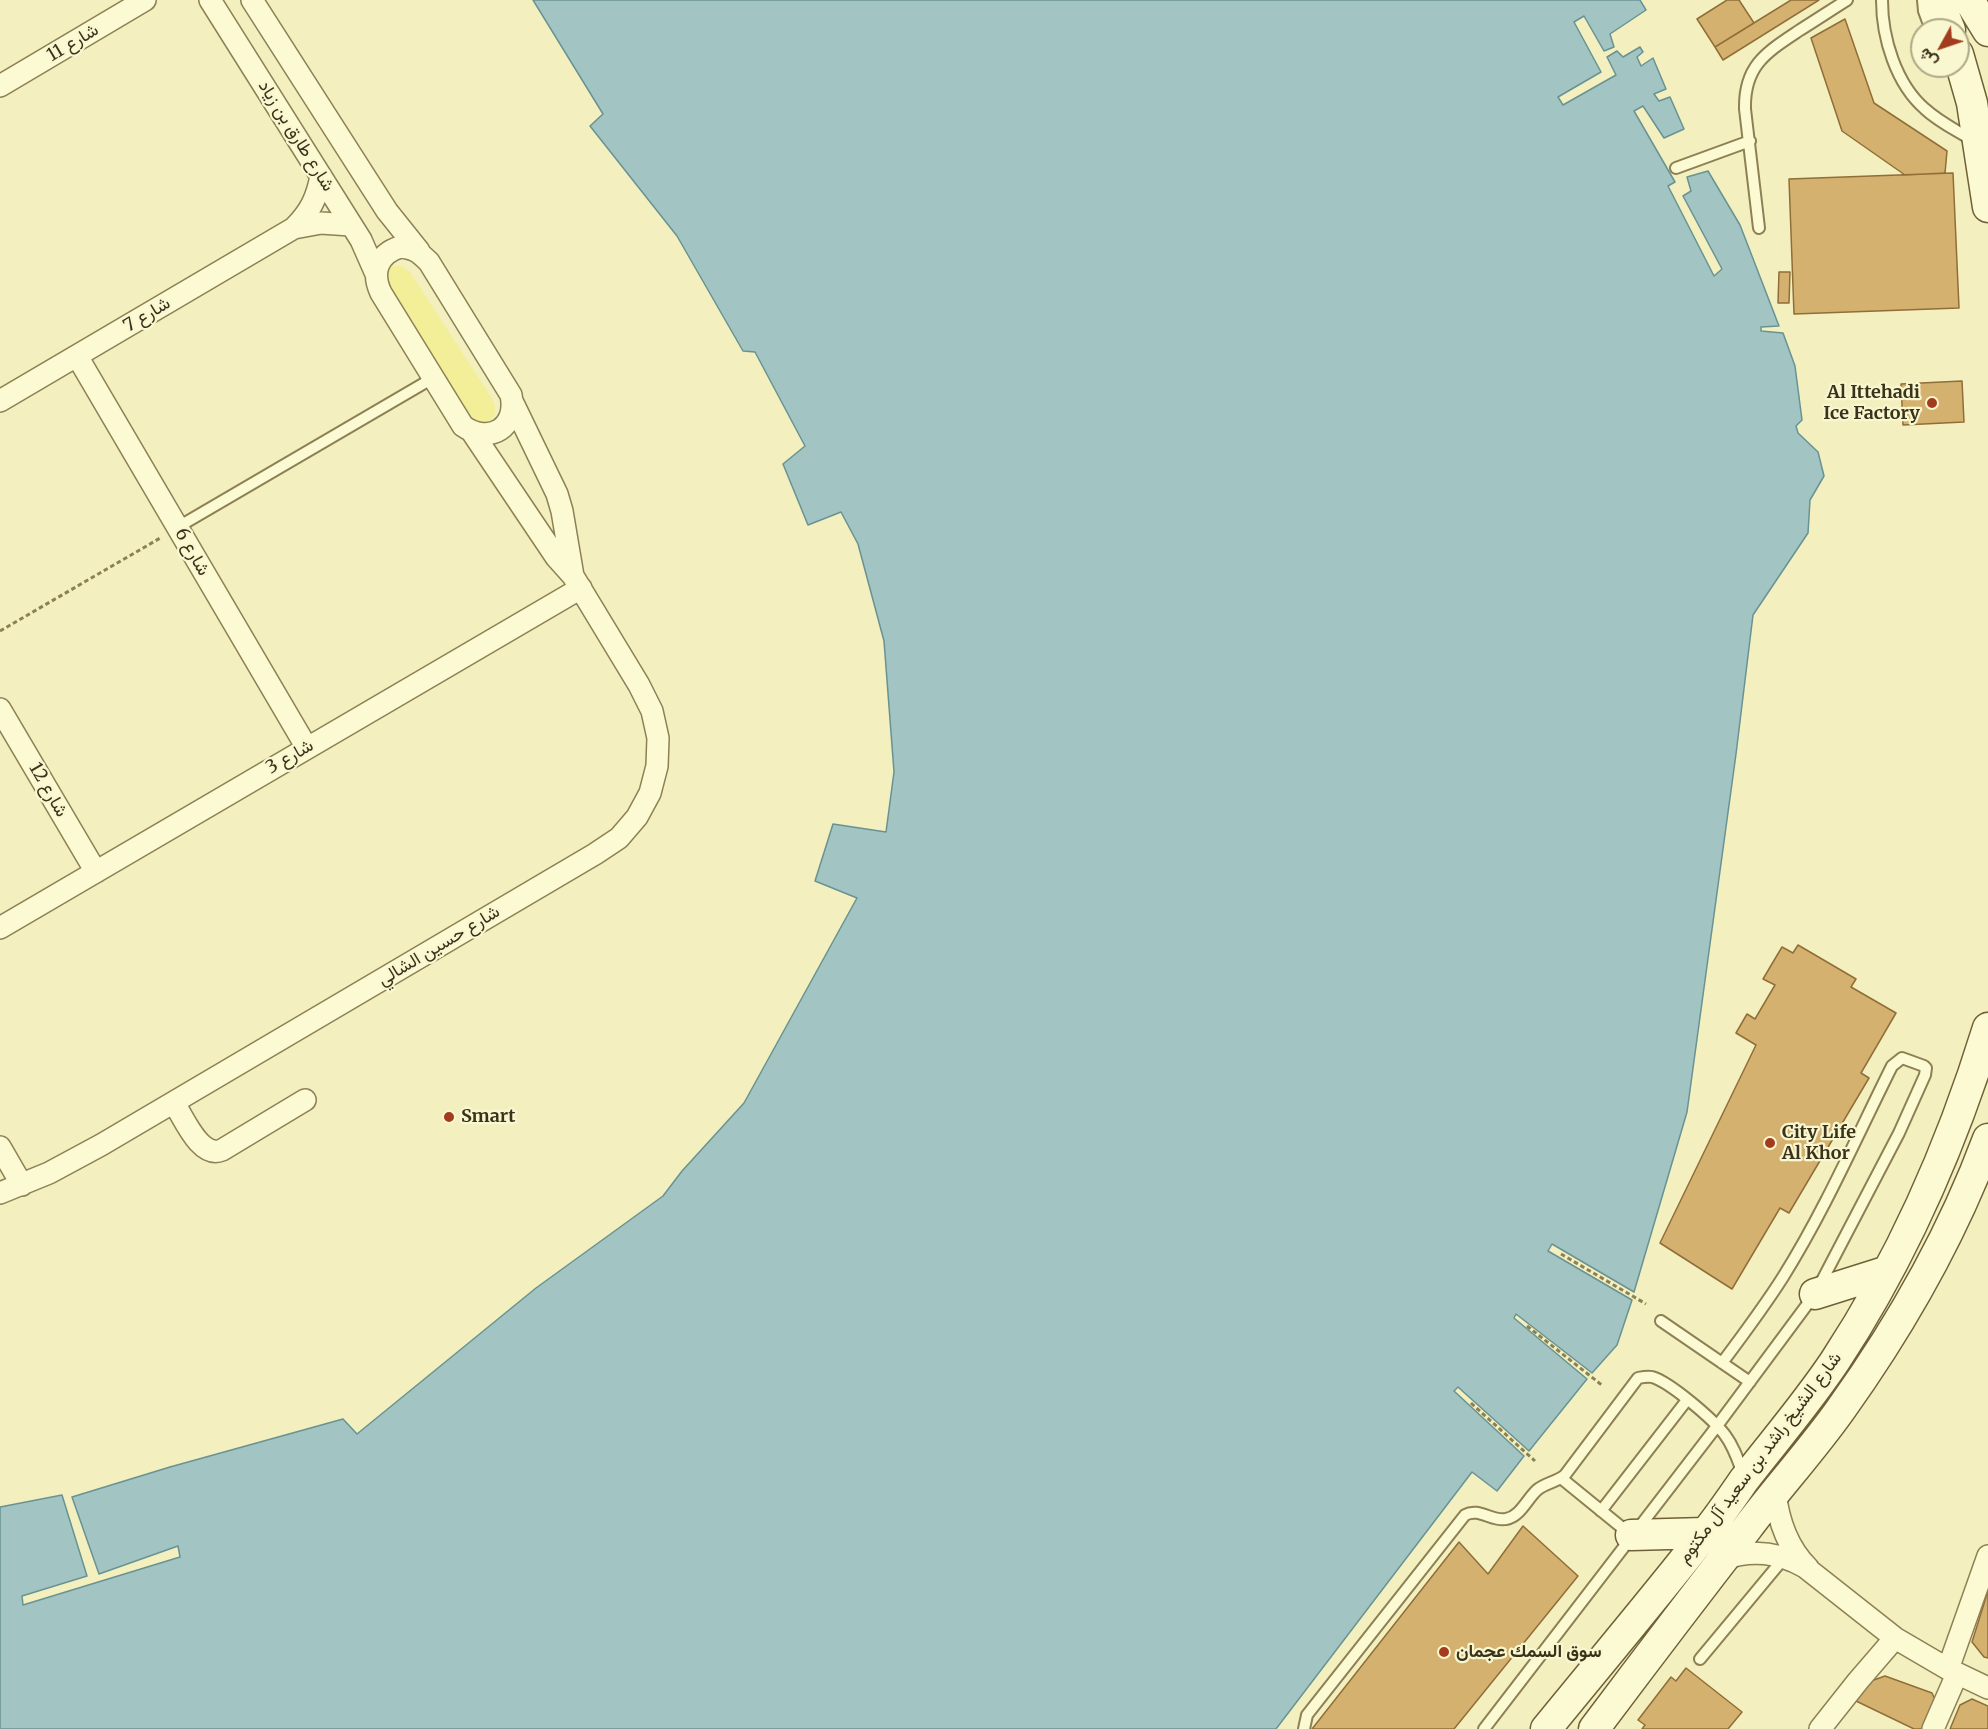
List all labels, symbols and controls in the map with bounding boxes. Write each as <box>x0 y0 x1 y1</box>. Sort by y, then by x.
north arrow <box>1910 18 1970 78</box>
street label: شارع 11 <box>43 19 103 67</box>
text: ش <box>1914 44 1942 72</box>
street label: شارع طارق بن زياد <box>253 76 339 196</box>
street label: شارع 7 <box>120 293 174 337</box>
place label: Al Ittehadi Ice Factory <box>1823 382 1920 424</box>
marker: Al Ittehadi Ice Factory <box>1925 396 1939 410</box>
street label: شارع 6 <box>170 524 214 580</box>
street label: شارع 3 <box>263 735 317 779</box>
street label: شارع 12 <box>24 759 72 821</box>
street label: شارع حسين الشالي <box>374 901 504 991</box>
place label: Smart <box>461 1106 515 1128</box>
marker: Smart <box>442 1110 456 1124</box>
place label: City Life Al Khor <box>1782 1122 1856 1164</box>
marker: City Life Al Khor <box>1763 1136 1777 1150</box>
street label: شارع الشيخ راشد بن سعيد آل مكتوم <box>1673 1348 1847 1568</box>
place label: سوق السمك عجمان <box>1456 1641 1602 1663</box>
marker: سوق السمك عجمان <box>1437 1645 1451 1659</box>

